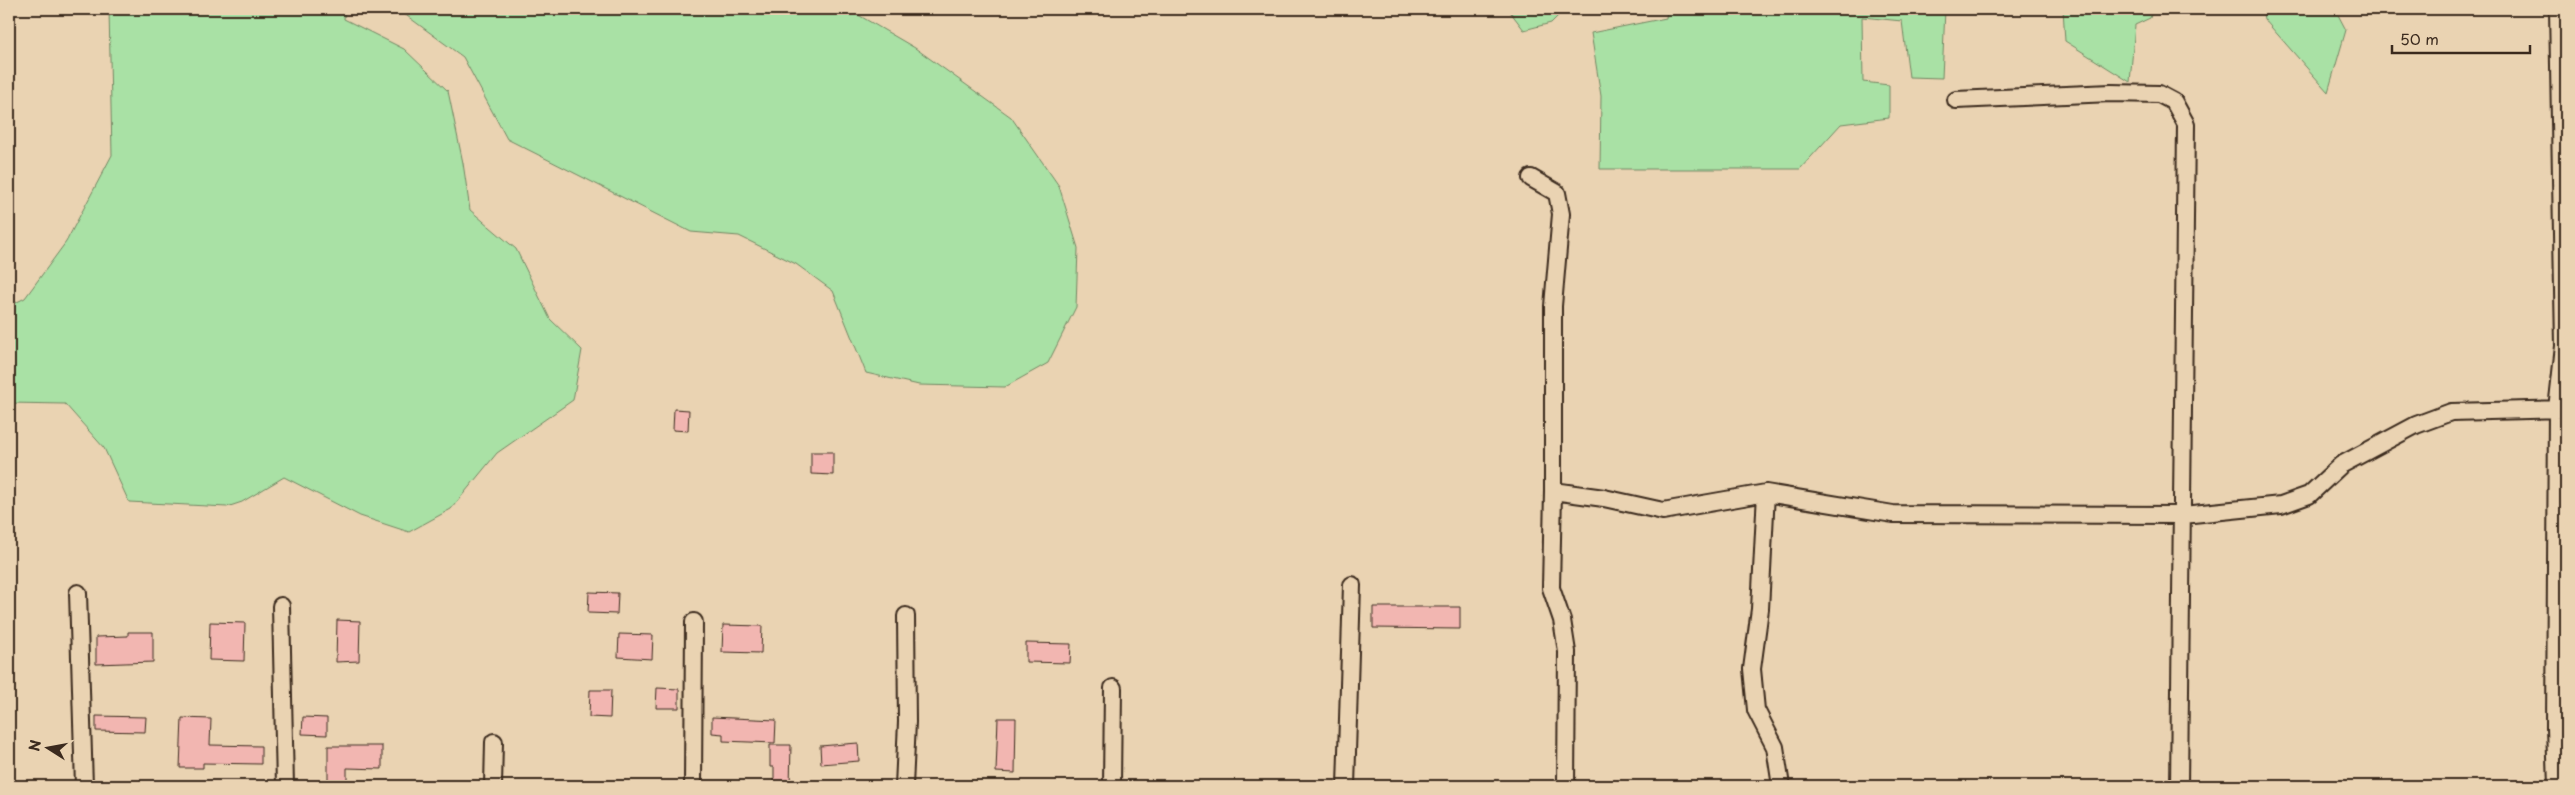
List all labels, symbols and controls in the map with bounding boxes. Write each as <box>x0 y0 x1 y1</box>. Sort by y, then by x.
scale bar <box>2392 22 2530 54</box>
text: 50 m <box>2400 27 2439 50</box>
north arrow <box>22 722 72 772</box>
text: N <box>23 738 46 753</box>

